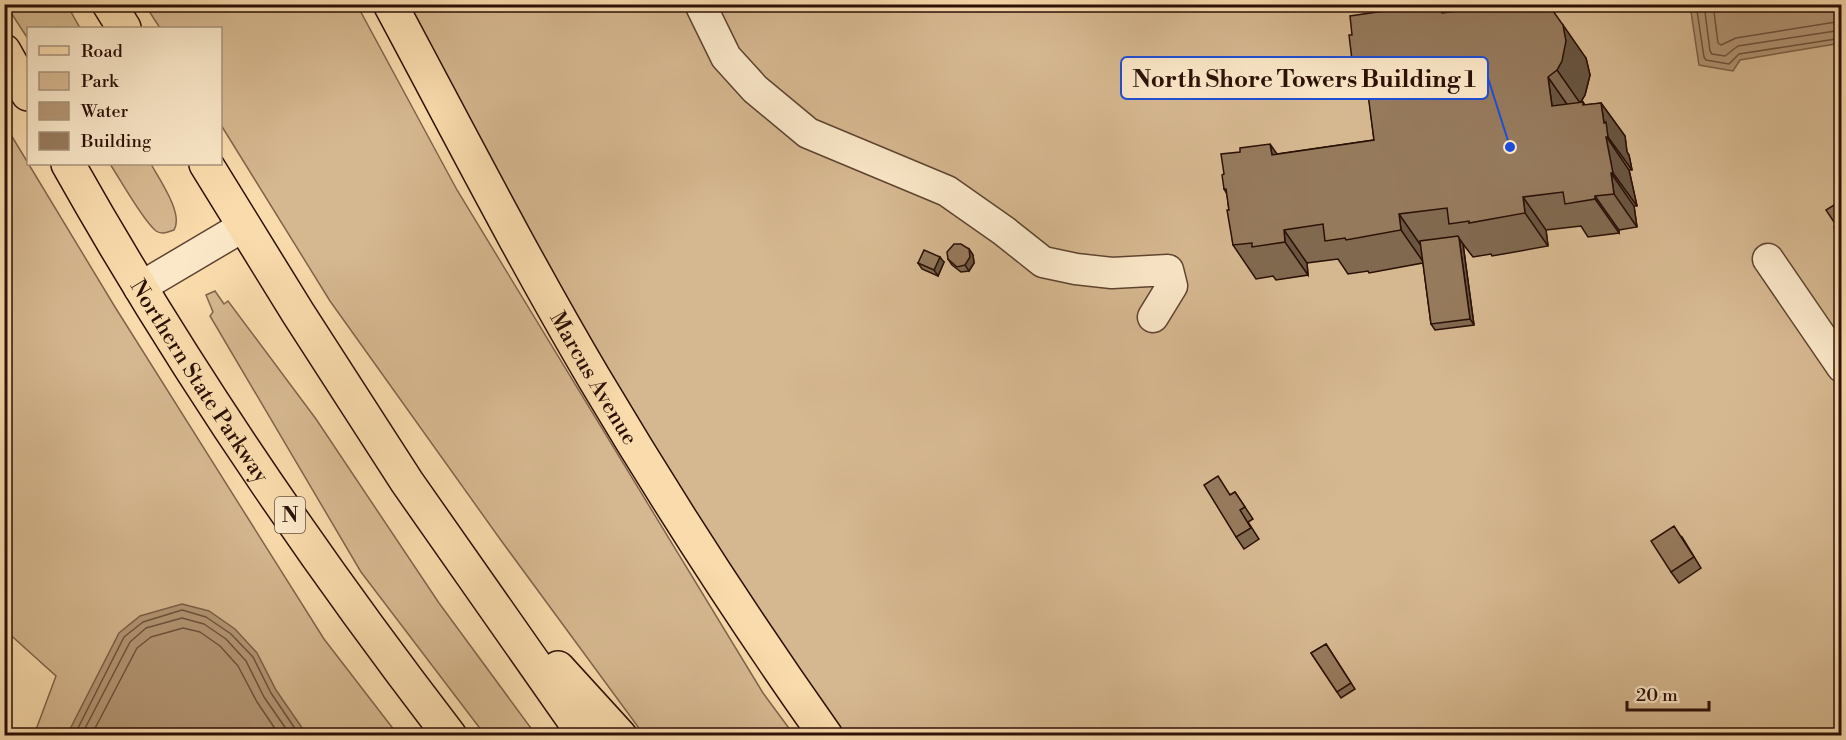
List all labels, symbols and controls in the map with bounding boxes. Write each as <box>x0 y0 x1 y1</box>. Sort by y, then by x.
legend <box>27 27 222 165</box>
text: Road <box>81 40 124 63</box>
callout: North Shore Towers Building 1 <box>1121 57 1488 99</box>
text: North Shore Towers Building 1 <box>1132 65 1476 95</box>
text: Park <box>81 70 120 93</box>
text: Water <box>80 100 129 123</box>
text: Building <box>80 130 152 153</box>
street label: Northern State Parkway <box>124 275 275 489</box>
street label: Marcus Avenue <box>543 307 643 450</box>
road number: N <box>275 497 305 533</box>
scale bar <box>1627 674 1710 712</box>
text: 20 m <box>1636 684 1678 707</box>

